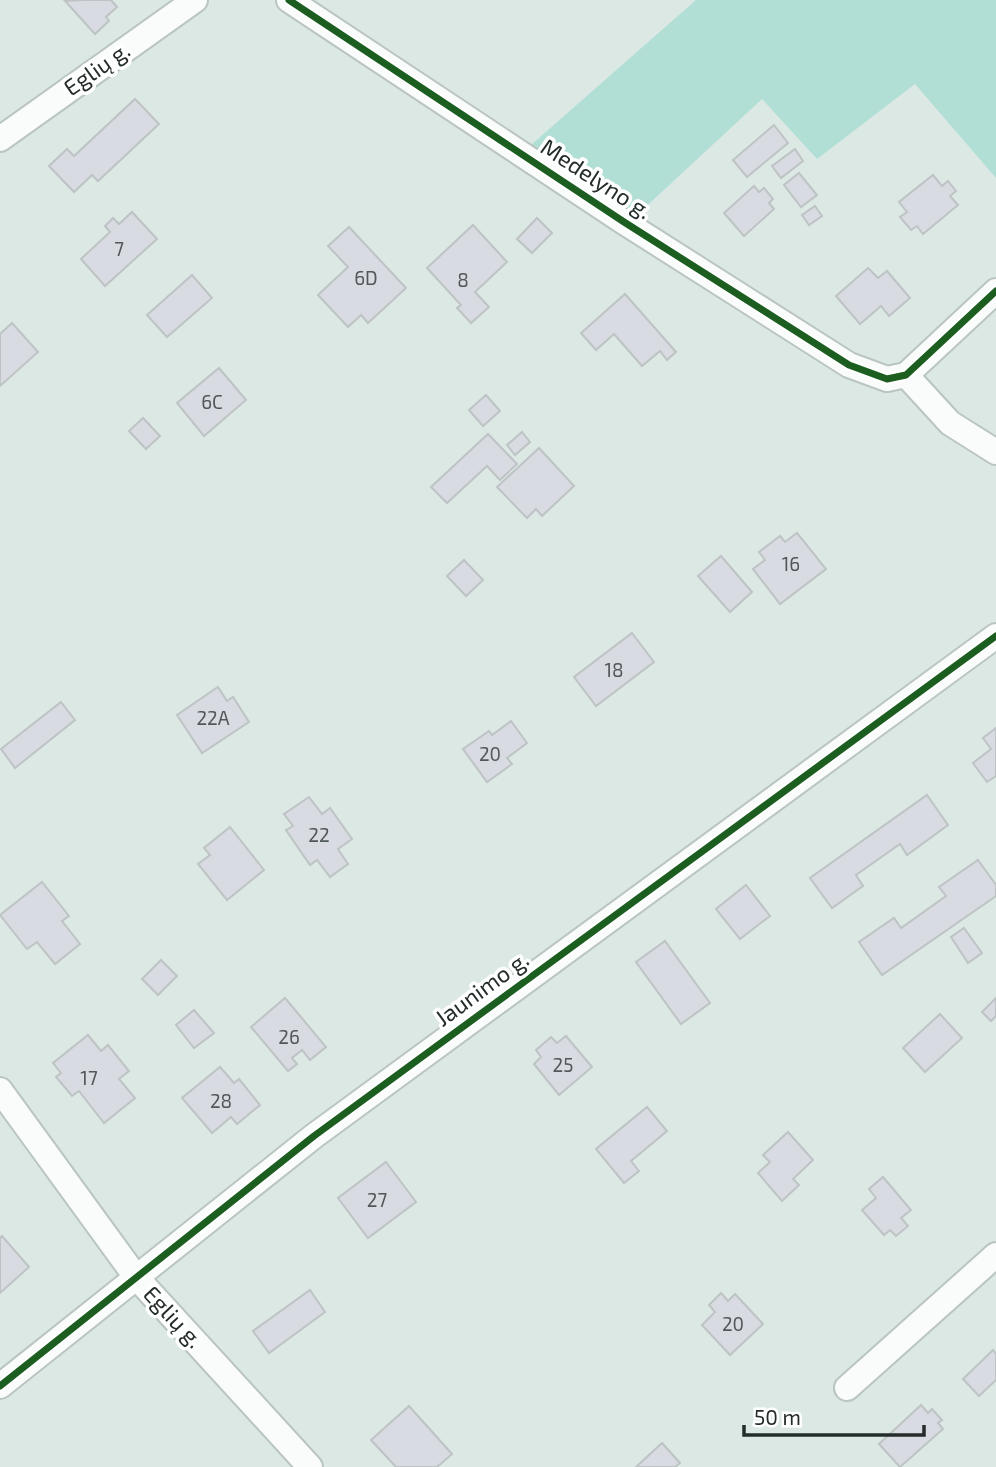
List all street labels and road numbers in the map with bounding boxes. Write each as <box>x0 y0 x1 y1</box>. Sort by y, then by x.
street label: Eglių g. <box>58 35 135 101</box>
street label: Medelyno g. <box>536 132 657 224</box>
street label: Jaunimo g. <box>429 945 534 1032</box>
street label: Eglių g. <box>138 1279 209 1353</box>

